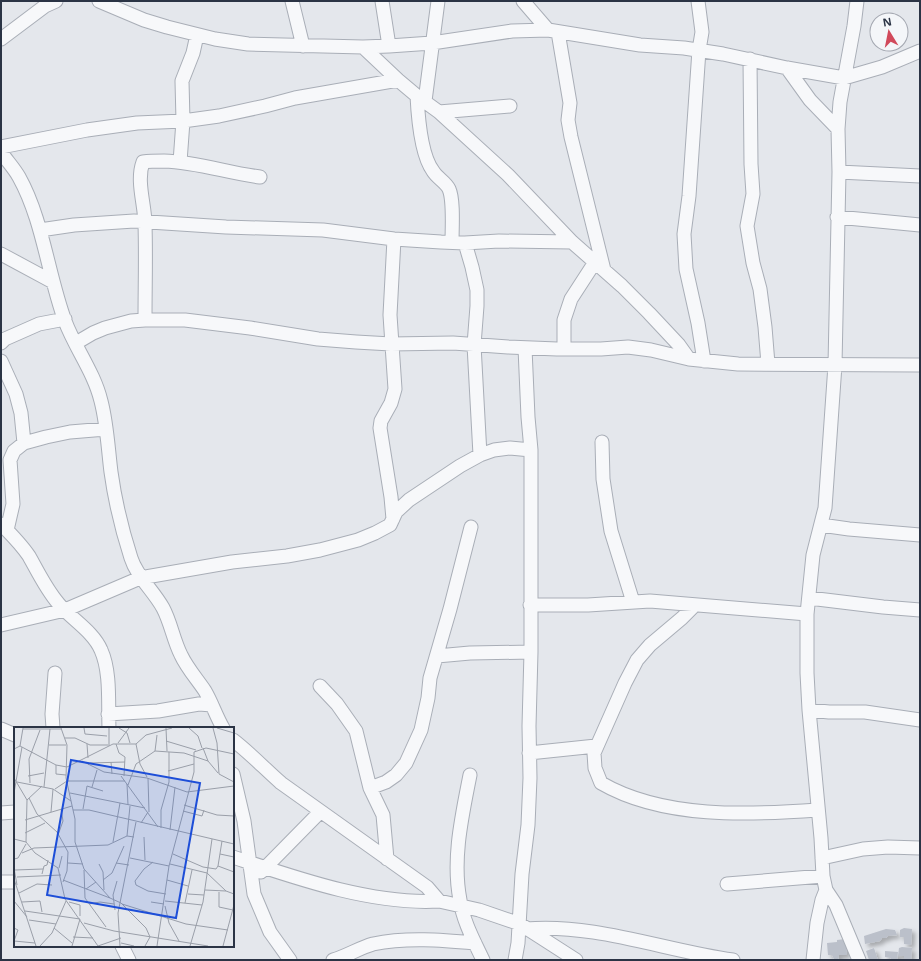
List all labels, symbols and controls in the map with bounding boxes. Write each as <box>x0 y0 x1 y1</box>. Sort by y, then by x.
north arrow <box>869 12 909 52</box>
text: N <box>881 13 893 30</box>
inset map <box>14 727 234 947</box>

